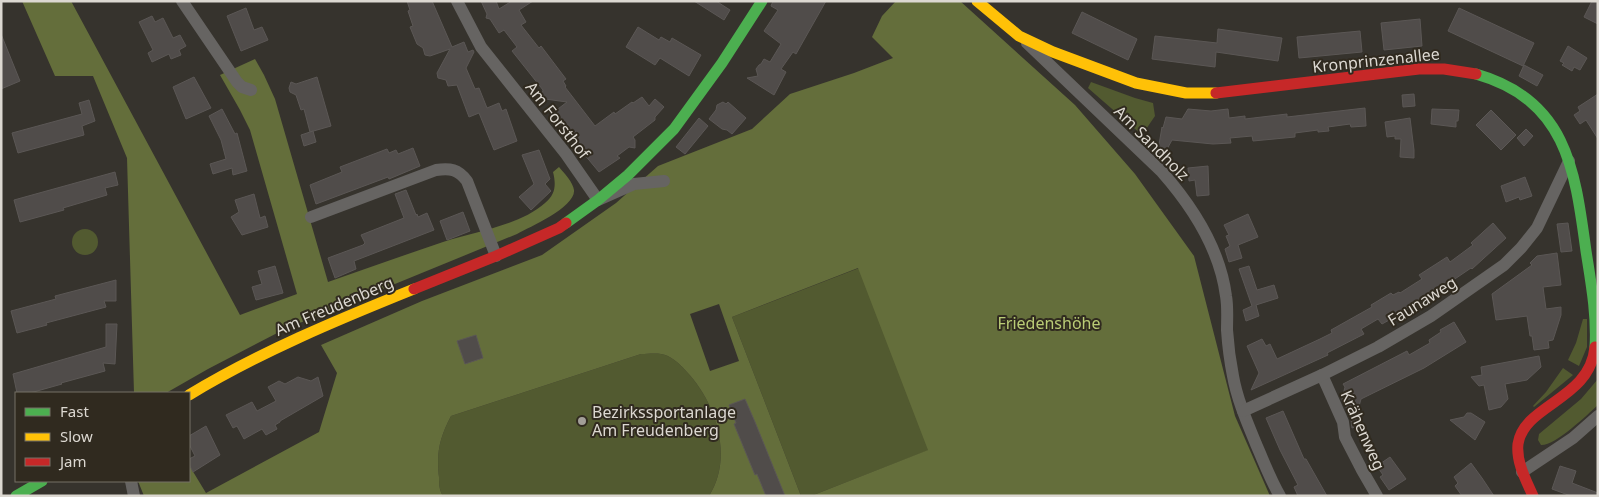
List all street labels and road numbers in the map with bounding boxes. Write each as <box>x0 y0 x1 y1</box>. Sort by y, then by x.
street label: Kronprinzenallee <box>1311 42 1441 78</box>
street label: Am Forsthof <box>521 77 596 164</box>
street label: Am Sandholz <box>1110 101 1194 185</box>
street label: Am Freudenberg <box>271 271 397 341</box>
street label: Faunaweg <box>1383 271 1461 331</box>
street label: Krähenweg <box>1336 387 1390 473</box>

